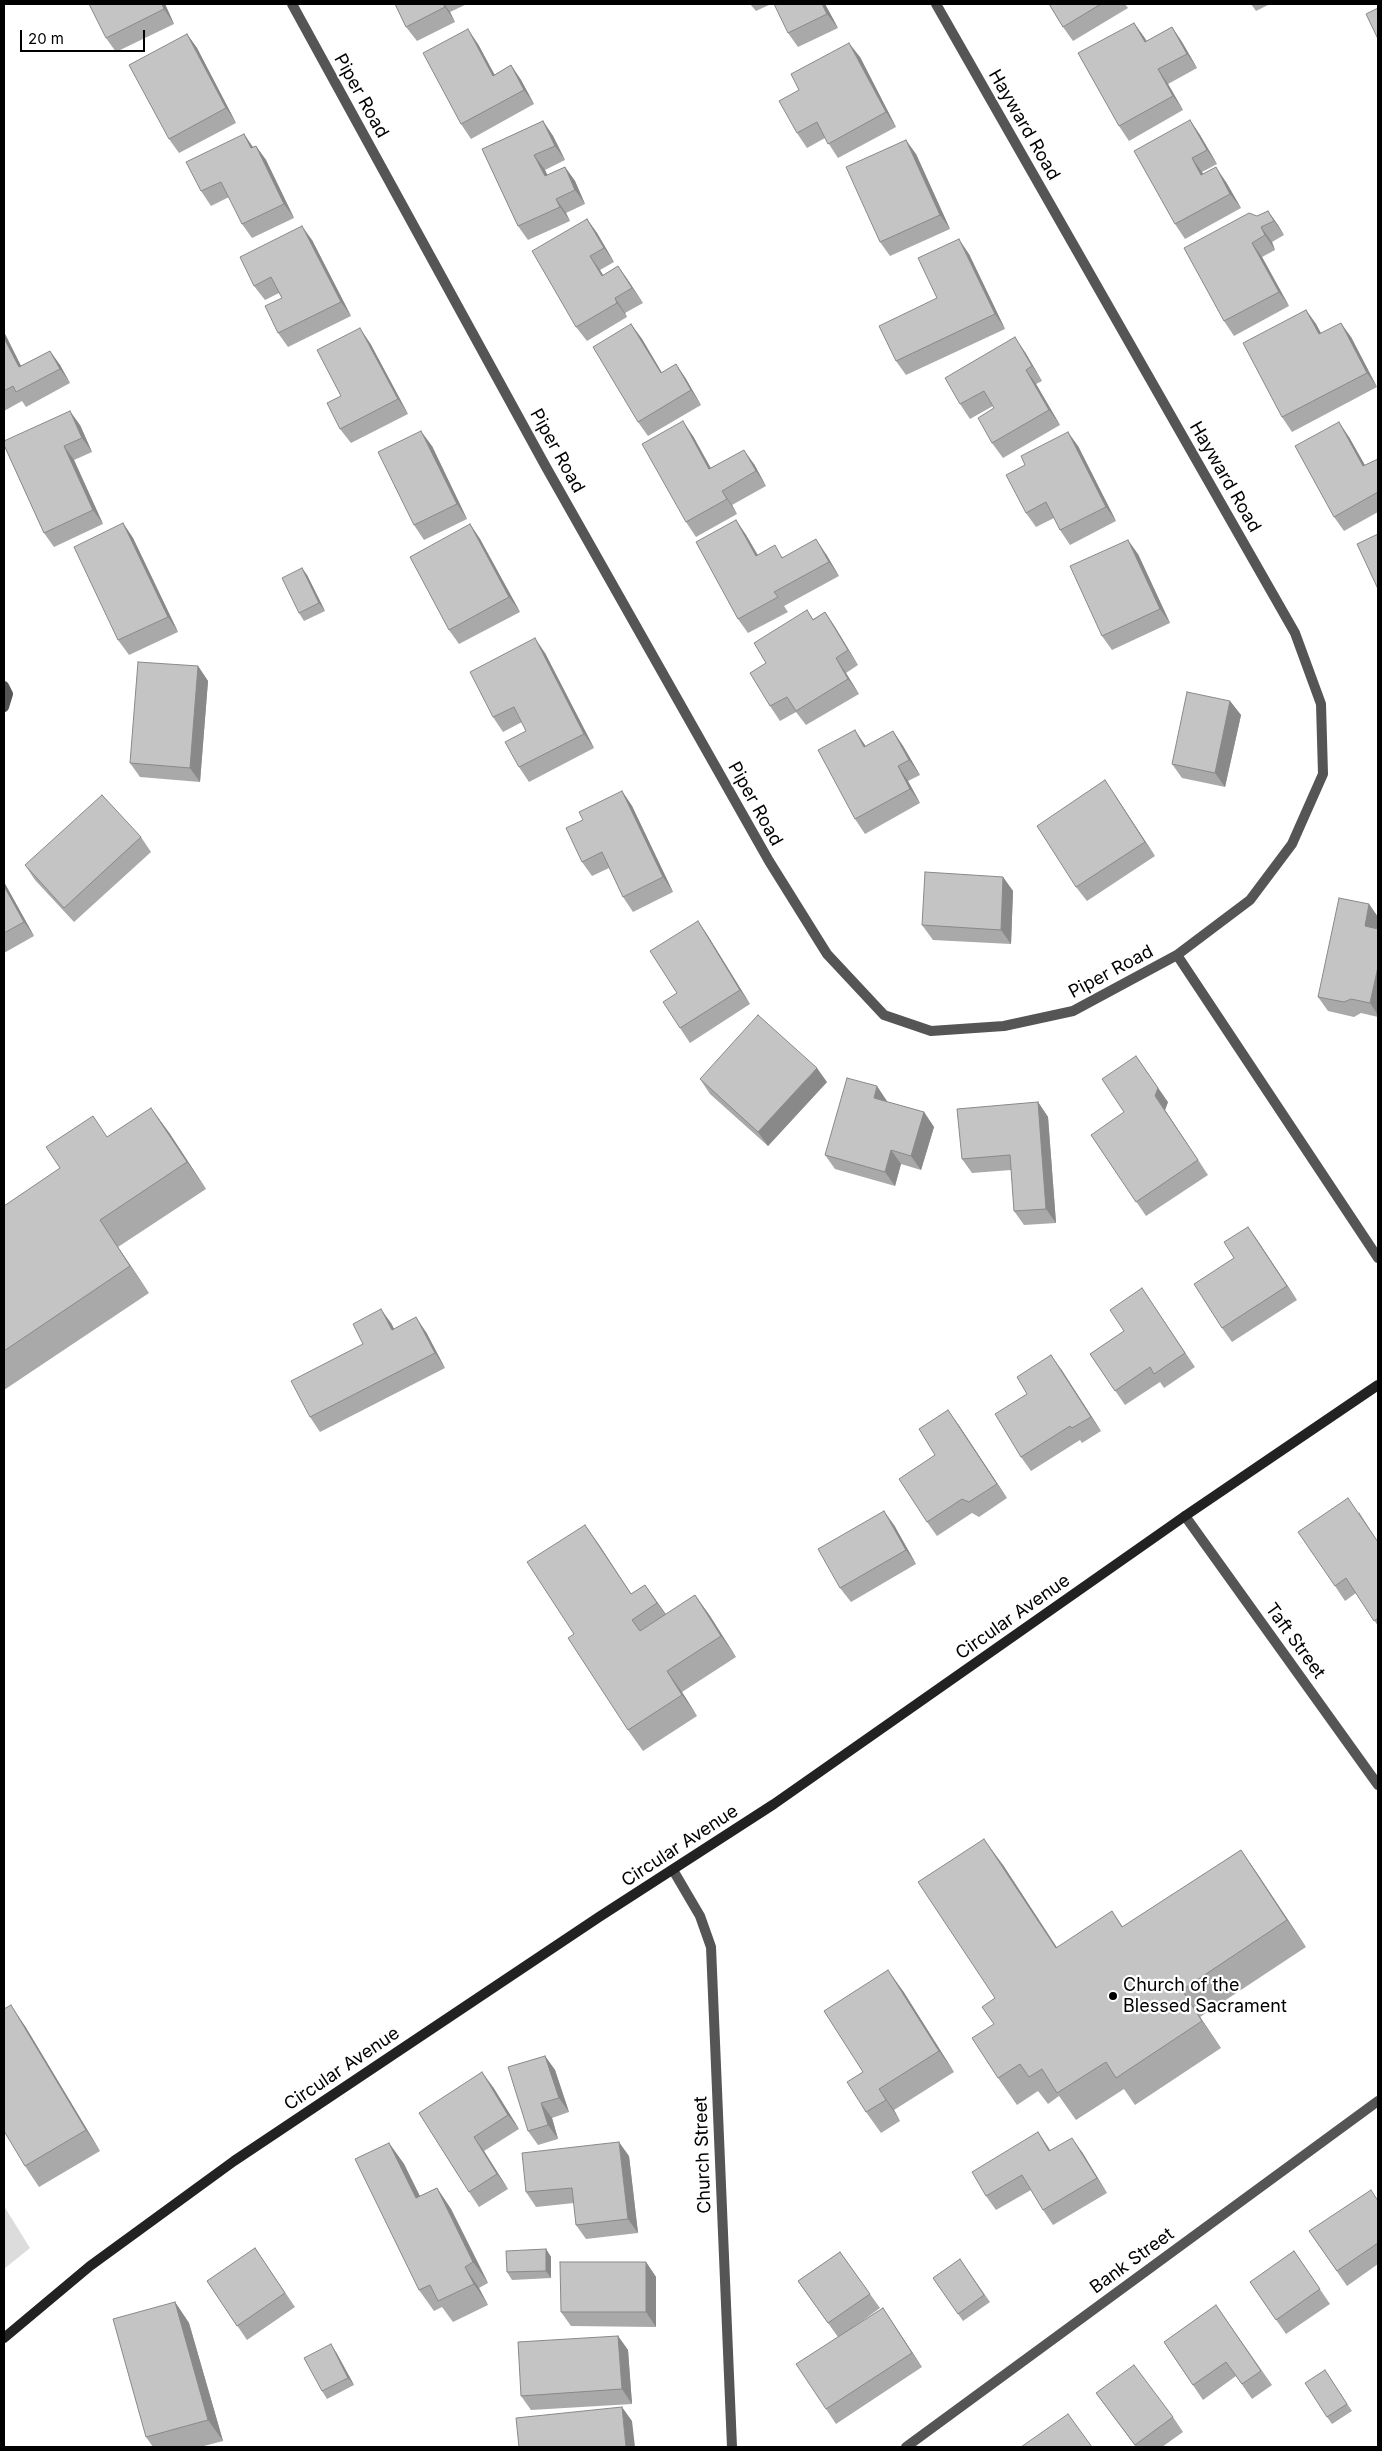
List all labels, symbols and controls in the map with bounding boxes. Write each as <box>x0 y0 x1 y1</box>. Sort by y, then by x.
scale bar <box>22 20 148 52</box>
text: 20 m <box>28 29 64 48</box>
street label: Piper Road <box>329 50 393 142</box>
street label: Hayward Road <box>984 66 1064 184</box>
street label: Piper Road <box>525 405 589 497</box>
street label: Hayward Road <box>1185 418 1265 536</box>
street label: Piper Road <box>723 758 787 850</box>
street label: Piper Road <box>1065 941 1157 1003</box>
street label: Circular Avenue <box>952 1570 1074 1664</box>
street label: Taft Street <box>1260 1599 1330 1683</box>
street label: Circular Avenue <box>618 1800 742 1892</box>
place label: Church of the Blessed Sacrament <box>1123 1975 1287 2018</box>
marker: Church of the Blessed Sacrament <box>1107 1990 1119 2002</box>
street label: Circular Avenue <box>280 2022 404 2116</box>
street label: Church Street <box>690 2096 716 2214</box>
street label: Bank Street <box>1086 2223 1178 2299</box>

